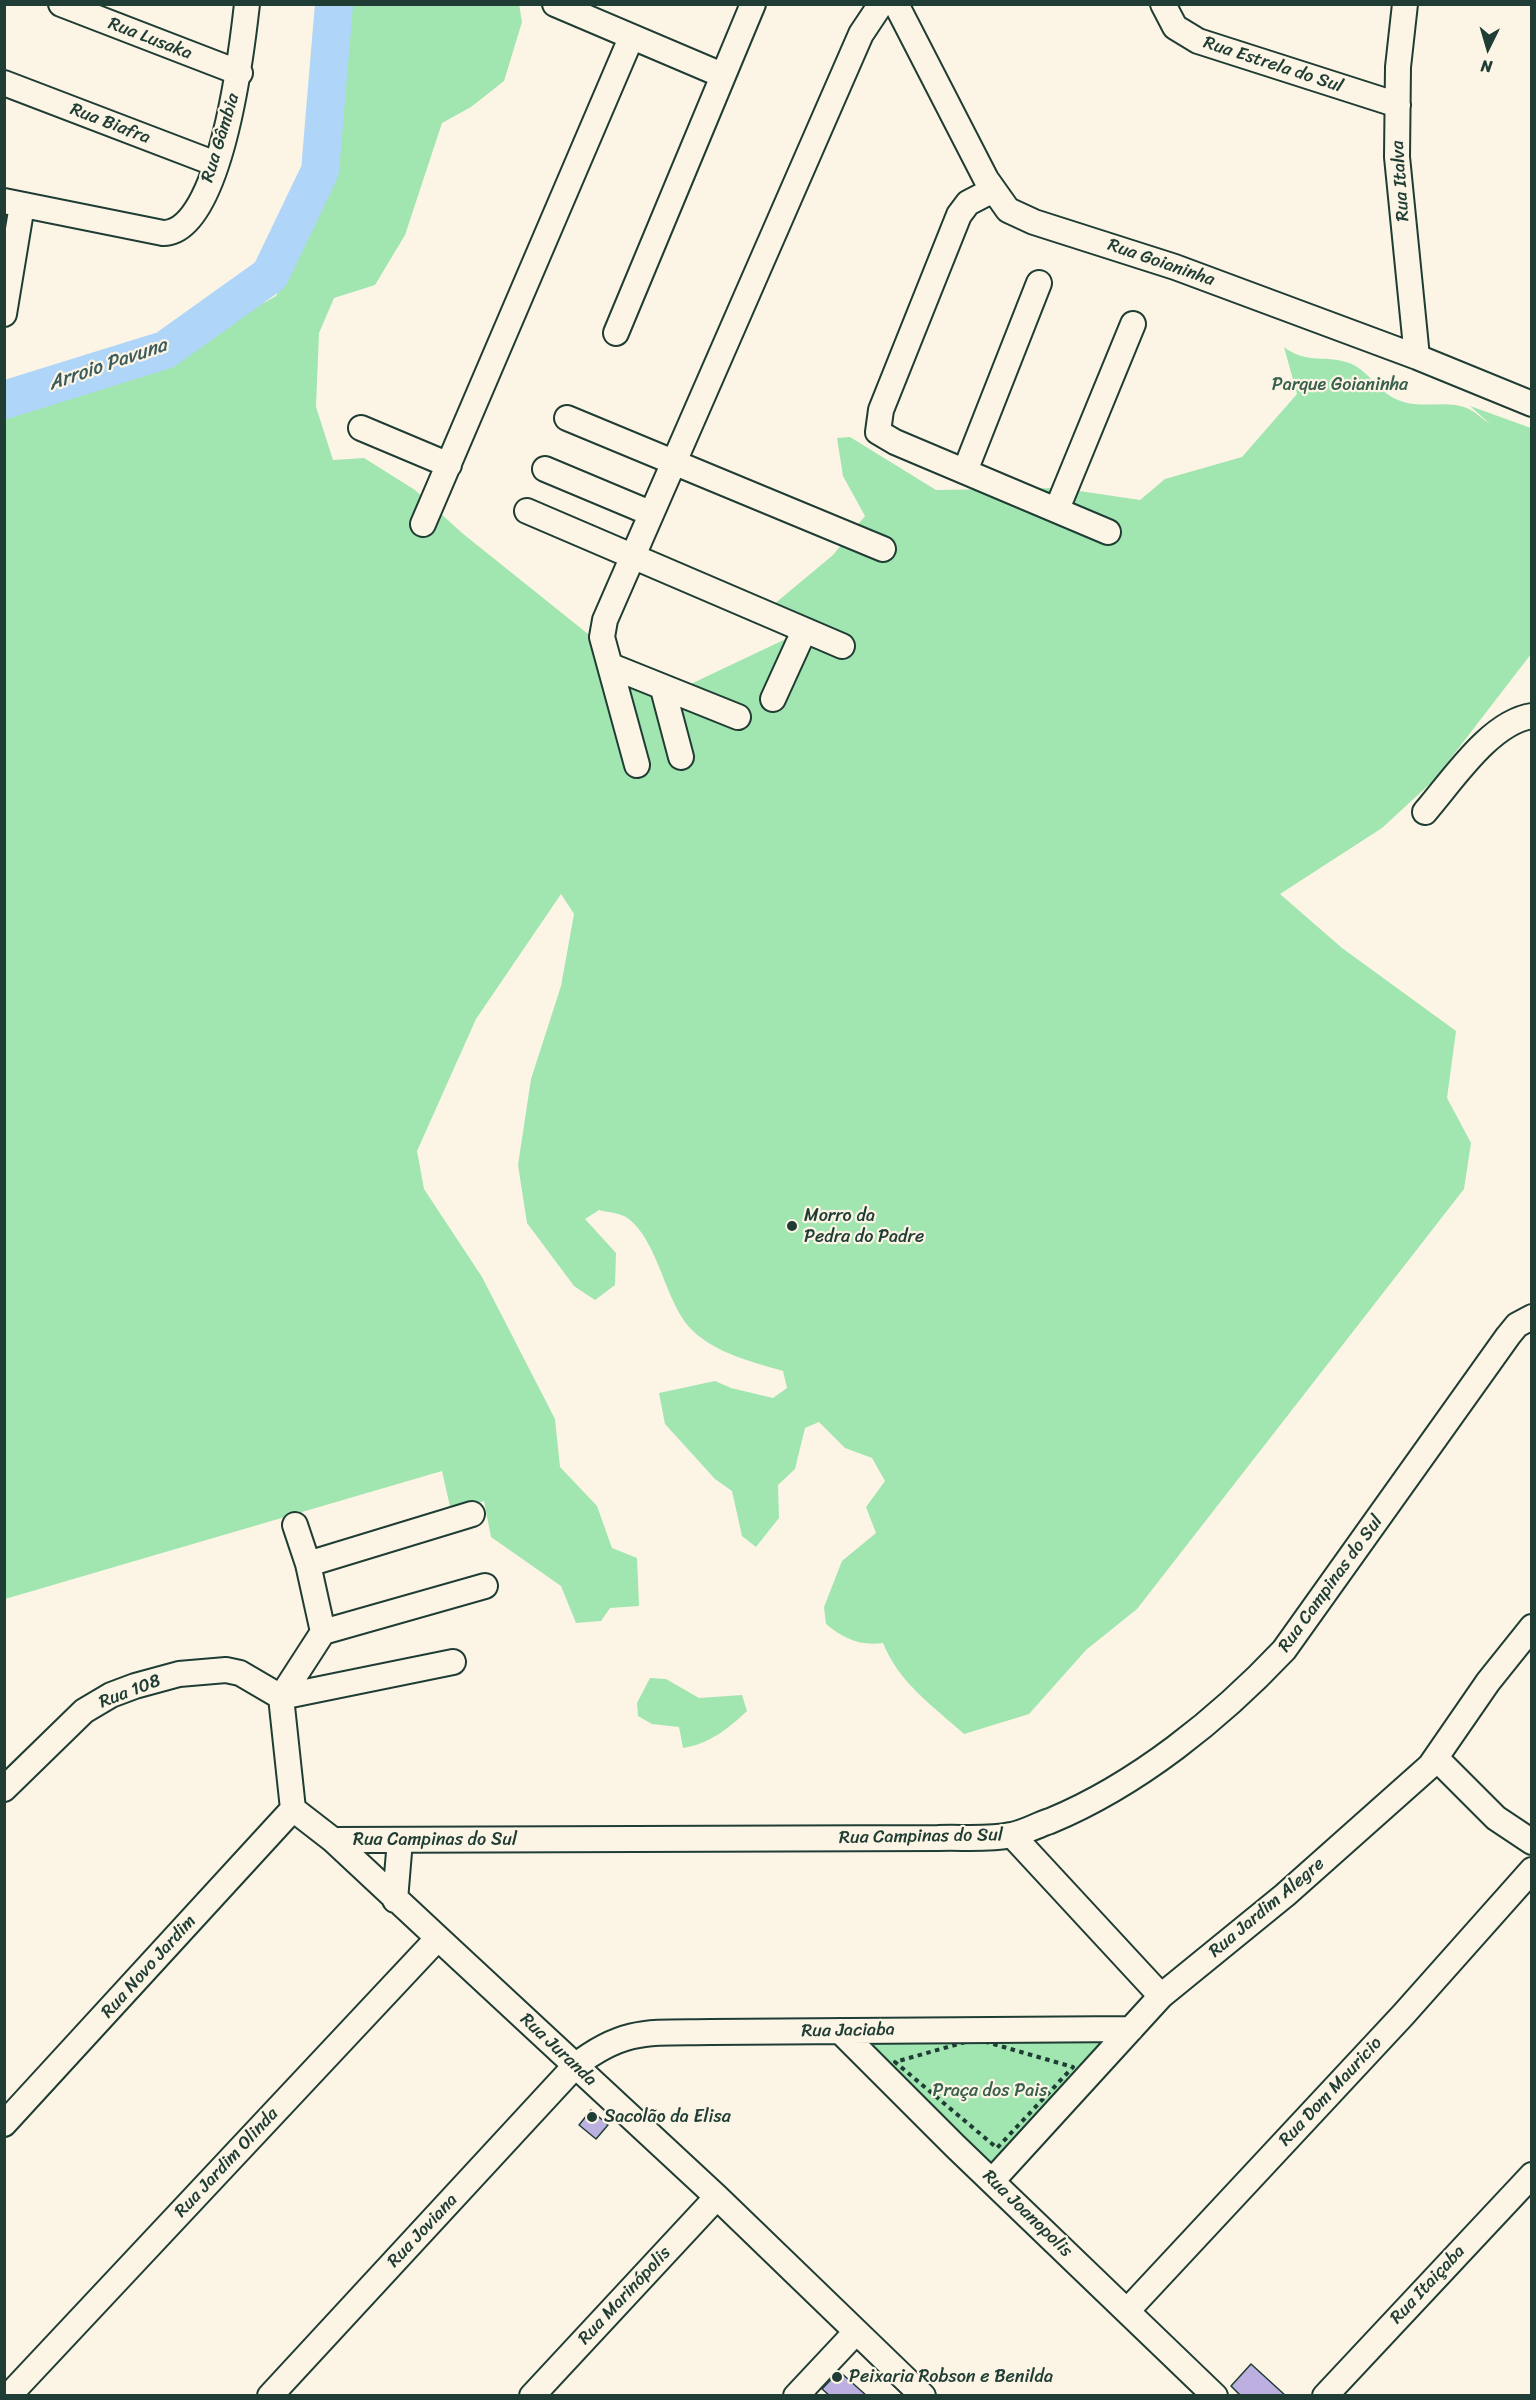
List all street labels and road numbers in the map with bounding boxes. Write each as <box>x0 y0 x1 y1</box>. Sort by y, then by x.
street label: Rua Lusaka <box>105 13 195 65</box>
street label: Rua Estrela do Sul <box>1201 32 1345 98</box>
street label: Rua Gâmbia <box>197 91 245 185</box>
street label: Rua Biafra <box>67 99 153 149</box>
street label: Rua Italva <box>1387 140 1415 222</box>
street label: Rua Goianinha <box>1105 235 1217 291</box>
street label: Rua Campinas do Sul <box>1274 1511 1388 1657</box>
street label: Rua 108 <box>96 1670 164 1714</box>
street label: Rua Campinas do Sul <box>839 1825 1003 1849</box>
street label: Rua Campinas do Sul <box>353 1829 517 1851</box>
street label: Rua Jardim Alegre <box>1205 1853 1329 1963</box>
street label: Rua Novo Jardim <box>97 1911 201 2023</box>
street label: Rua Juranda <box>515 2009 601 2091</box>
street label: Rua Jaciaba <box>801 2019 895 2043</box>
street label: Rua Dom Mauricio <box>1275 2033 1387 2151</box>
street label: Rua Jardim Olinda <box>171 2104 283 2222</box>
street label: Rua Joanopolis <box>978 2166 1076 2262</box>
street label: Rua Joviana <box>383 2190 463 2272</box>
street label: Rua Itaiçaba <box>1386 2241 1470 2329</box>
street label: Rua Marinópolis <box>574 2243 676 2349</box>

